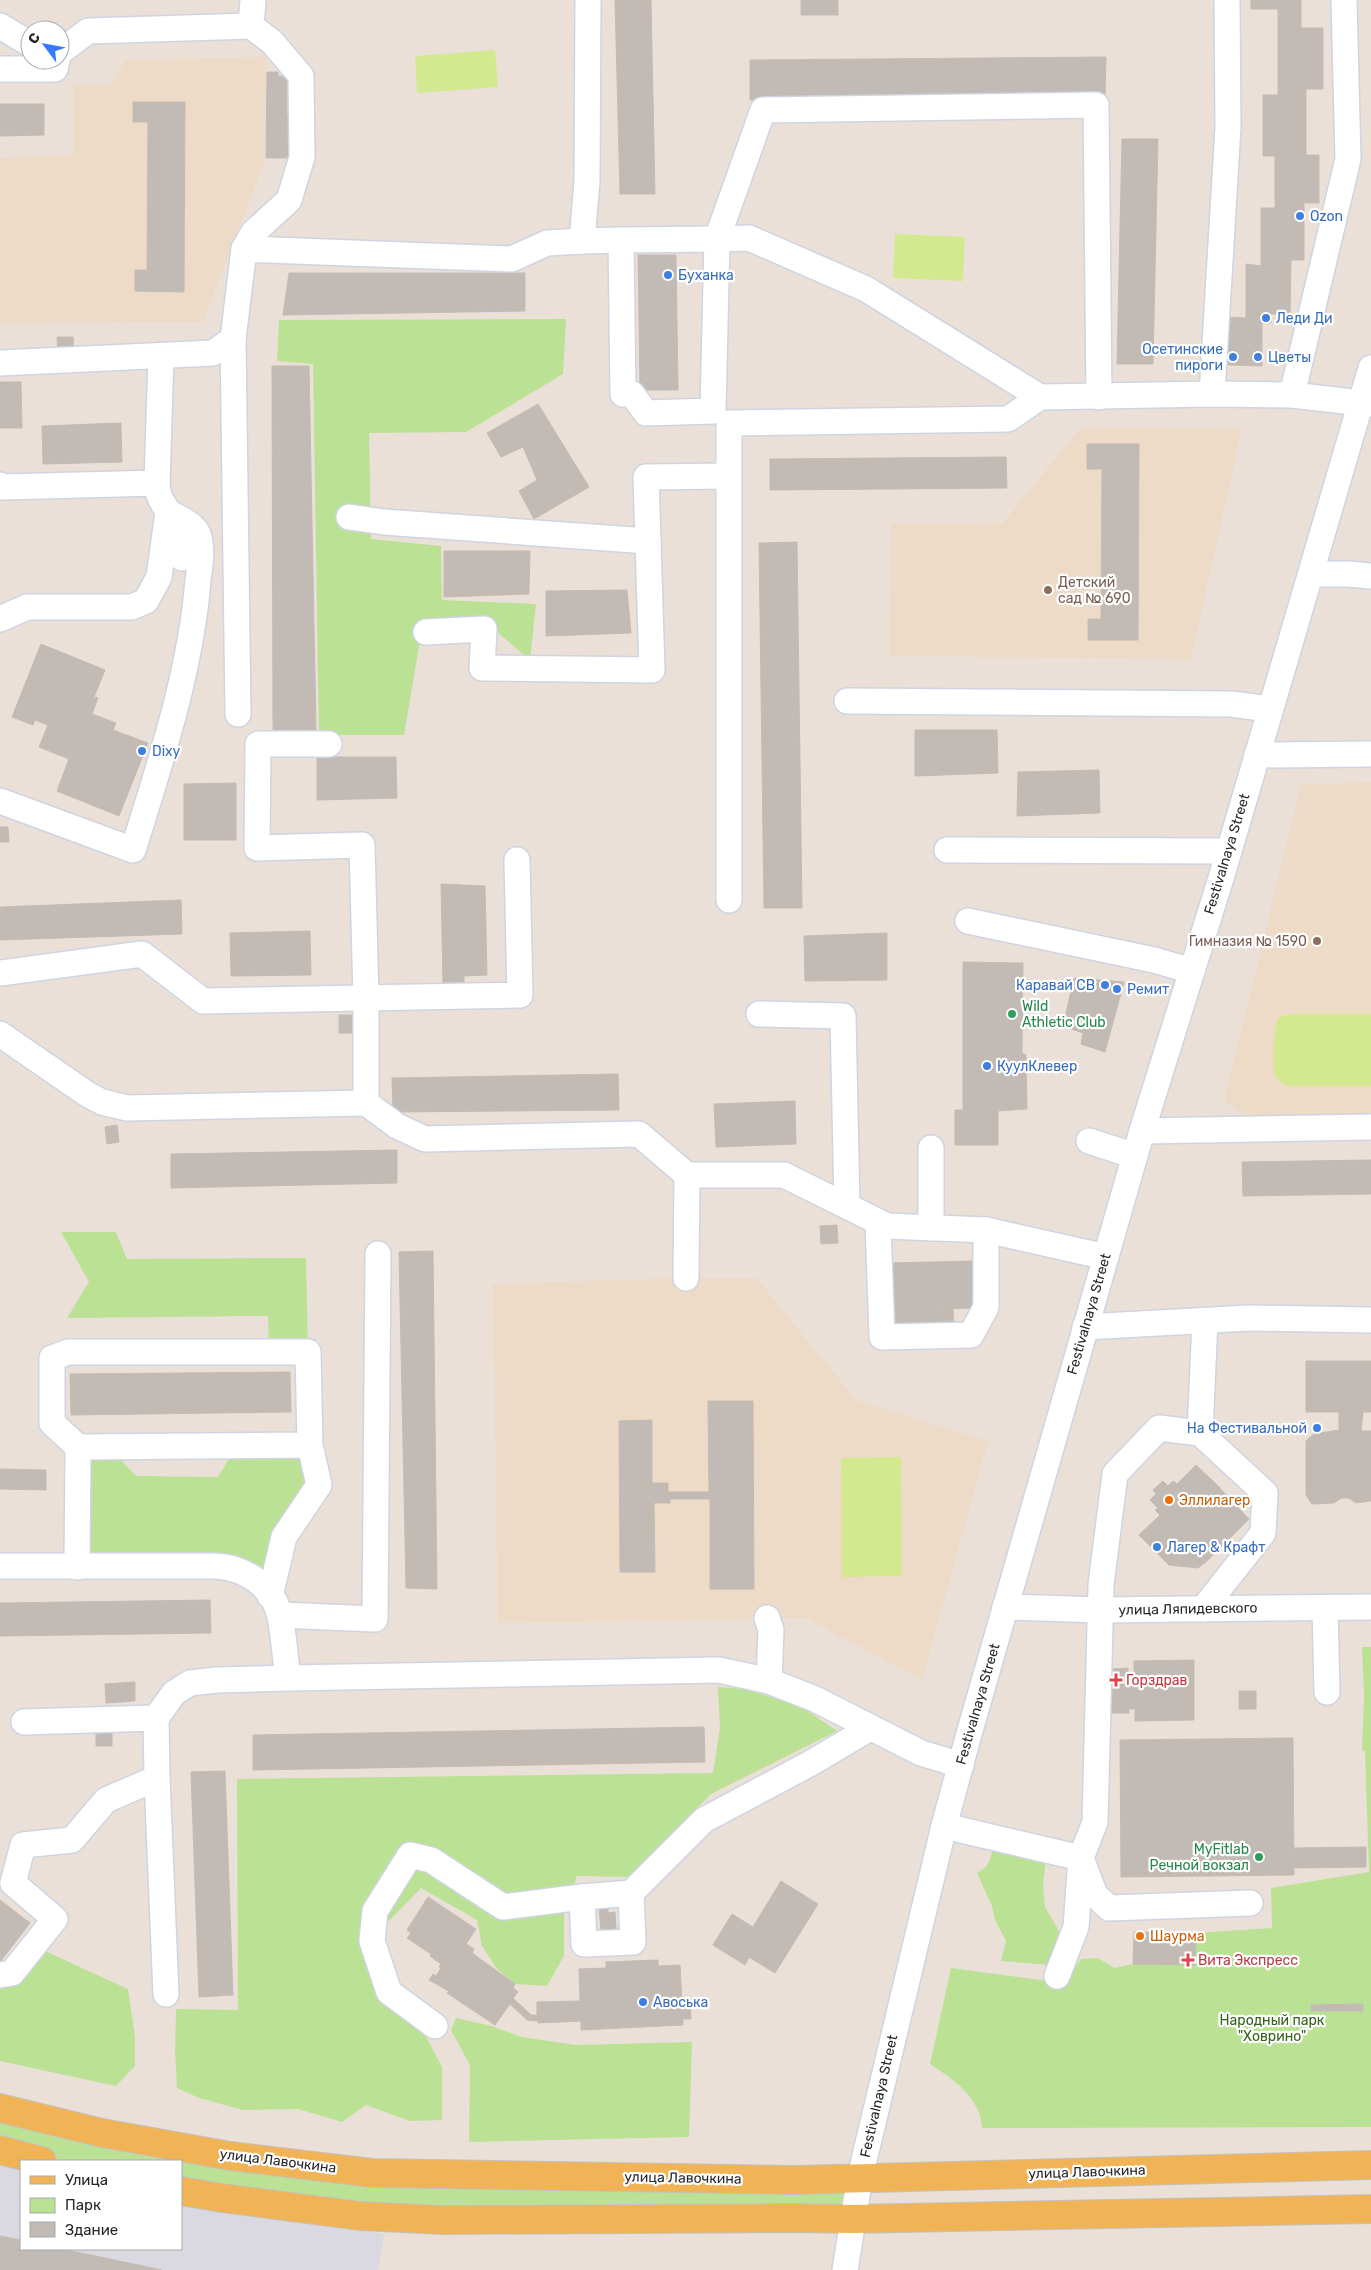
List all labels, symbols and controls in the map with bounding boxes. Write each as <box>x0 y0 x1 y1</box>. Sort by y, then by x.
north arrow <box>20 20 70 70</box>
text: С <box>25 30 44 47</box>
place label: Ozon <box>1310 208 1343 225</box>
marker: Ozon <box>1294 210 1306 222</box>
place label: Буханка <box>678 267 734 284</box>
marker: Буханка <box>662 269 674 281</box>
place label: Леди Ди <box>1276 310 1333 327</box>
marker: Леди Ди <box>1260 312 1272 324</box>
place label: Осетинские пироги <box>1142 341 1223 374</box>
place label: Цветы <box>1268 349 1311 366</box>
marker: Осетинские пироги <box>1227 351 1239 363</box>
marker: Цветы <box>1252 351 1264 363</box>
place label: Детский сад № 690 <box>1058 574 1131 607</box>
marker: Детский сад № 690 <box>1042 584 1054 596</box>
place label: Dixy <box>152 743 181 760</box>
marker: Dixy <box>136 745 148 757</box>
street label: Festivalnaya Street <box>1201 791 1254 917</box>
place label: Гимназия № 1590 <box>1189 933 1307 950</box>
marker: Гимназия № 1590 <box>1311 935 1323 947</box>
place label: Каравай СВ <box>1016 977 1095 994</box>
marker: Каравай СВ <box>1099 979 1111 991</box>
place label: Ремит <box>1127 981 1169 998</box>
marker: Ремит <box>1111 983 1123 995</box>
place label: Wild Athletic Club <box>1022 998 1106 1031</box>
marker: Wild Athletic Club <box>1006 1008 1018 1020</box>
place label: КуулКлевер <box>997 1058 1077 1075</box>
marker: КуулКлевер <box>981 1060 993 1072</box>
street label: Festivalnaya Street <box>1064 1251 1115 1377</box>
place label: На Фестивальной <box>1187 1420 1307 1437</box>
marker: На Фестивальной <box>1311 1422 1323 1434</box>
place label: Эллилагер <box>1179 1492 1250 1509</box>
marker: Эллилагер <box>1163 1494 1175 1506</box>
place label: Лагер & Крафт <box>1167 1539 1265 1556</box>
marker: Лагер & Крафт <box>1151 1541 1163 1553</box>
street label: улица Ляпидевского <box>1118 1599 1258 1619</box>
street label: Festivalnaya Street <box>953 1641 1004 1767</box>
place label: Горздрав <box>1126 1672 1188 1689</box>
marker: Горздрав <box>1110 1674 1122 1686</box>
place label: MyFitlab Речной вокзал <box>1150 1841 1249 1874</box>
marker: MyFitlab Речной вокзал <box>1253 1851 1265 1863</box>
place label: Шаурма <box>1150 1928 1204 1945</box>
marker: Шаурма <box>1134 1930 1146 1942</box>
place label: Вита Экспресс <box>1198 1952 1298 1969</box>
marker: Вита Экспресс <box>1182 1954 1194 1966</box>
place label: Авоська <box>653 1994 708 2011</box>
marker: Авоська <box>637 1996 649 2008</box>
park label: Народный парк "Ховрино" <box>1220 2012 1325 2045</box>
street label: Festivalnaya Street <box>857 2032 902 2159</box>
street label: улица Лавочкина <box>219 2145 337 2177</box>
legend <box>20 2160 182 2250</box>
street label: улица Лавочкина <box>1028 2161 1146 2183</box>
street label: улица Лавочкина <box>624 2168 742 2188</box>
text: Улица <box>65 2171 108 2189</box>
text: Парк <box>65 2196 101 2214</box>
text: Здание <box>65 2221 118 2239</box>

